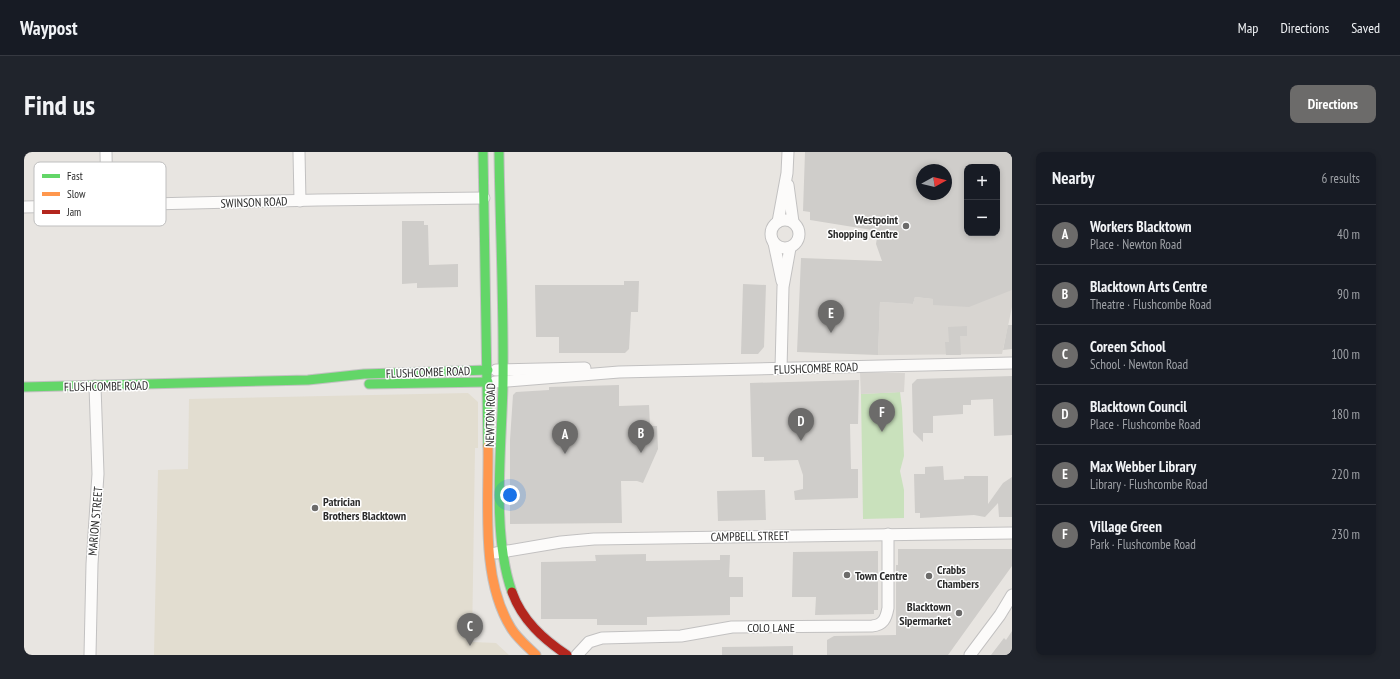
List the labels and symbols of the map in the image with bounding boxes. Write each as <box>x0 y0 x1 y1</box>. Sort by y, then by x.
legend <box>34 162 166 226</box>
north arrow <box>916 164 952 200</box>
text: Fast <box>67 169 83 183</box>
text: Slow <box>67 187 86 201</box>
street label: SWINSON ROAD <box>220 193 288 211</box>
text: Jam <box>66 205 81 219</box>
place label: Westpoint Shopping Centre <box>828 212 898 241</box>
marker: Westpoint Shopping Centre <box>901 221 911 231</box>
pin: E <box>818 300 844 333</box>
street label: FLUSHCOMBE ROAD <box>774 359 858 377</box>
street label: FLUSHCOMBE ROAD <box>386 363 470 381</box>
street label: FLUSHCOMBE ROAD <box>64 378 148 394</box>
street label: NEWTON ROAD <box>482 383 498 447</box>
pin: F <box>869 399 895 432</box>
pin: D <box>788 408 814 441</box>
pin: B <box>628 420 654 453</box>
pin: A <box>552 421 578 454</box>
street label: MARION STREET <box>85 485 106 556</box>
your location <box>500 485 520 505</box>
place label: Patrician Brothers Blacktown <box>323 494 406 523</box>
marker: Patrician Brothers Blacktown <box>310 503 320 513</box>
street label: CAMPBELL STREET <box>711 528 790 544</box>
place label: Crabbs Chambers <box>937 562 979 591</box>
place label: Town Centre <box>855 568 907 583</box>
marker: Town Centre <box>842 570 852 580</box>
marker: Crabbs Chambers <box>924 571 934 581</box>
place label: Blacktown Sipermarket <box>899 599 951 628</box>
marker: Blacktown Sipermarket <box>954 608 964 618</box>
pin: C <box>457 613 483 646</box>
street label: COLO LANE <box>747 620 795 635</box>

